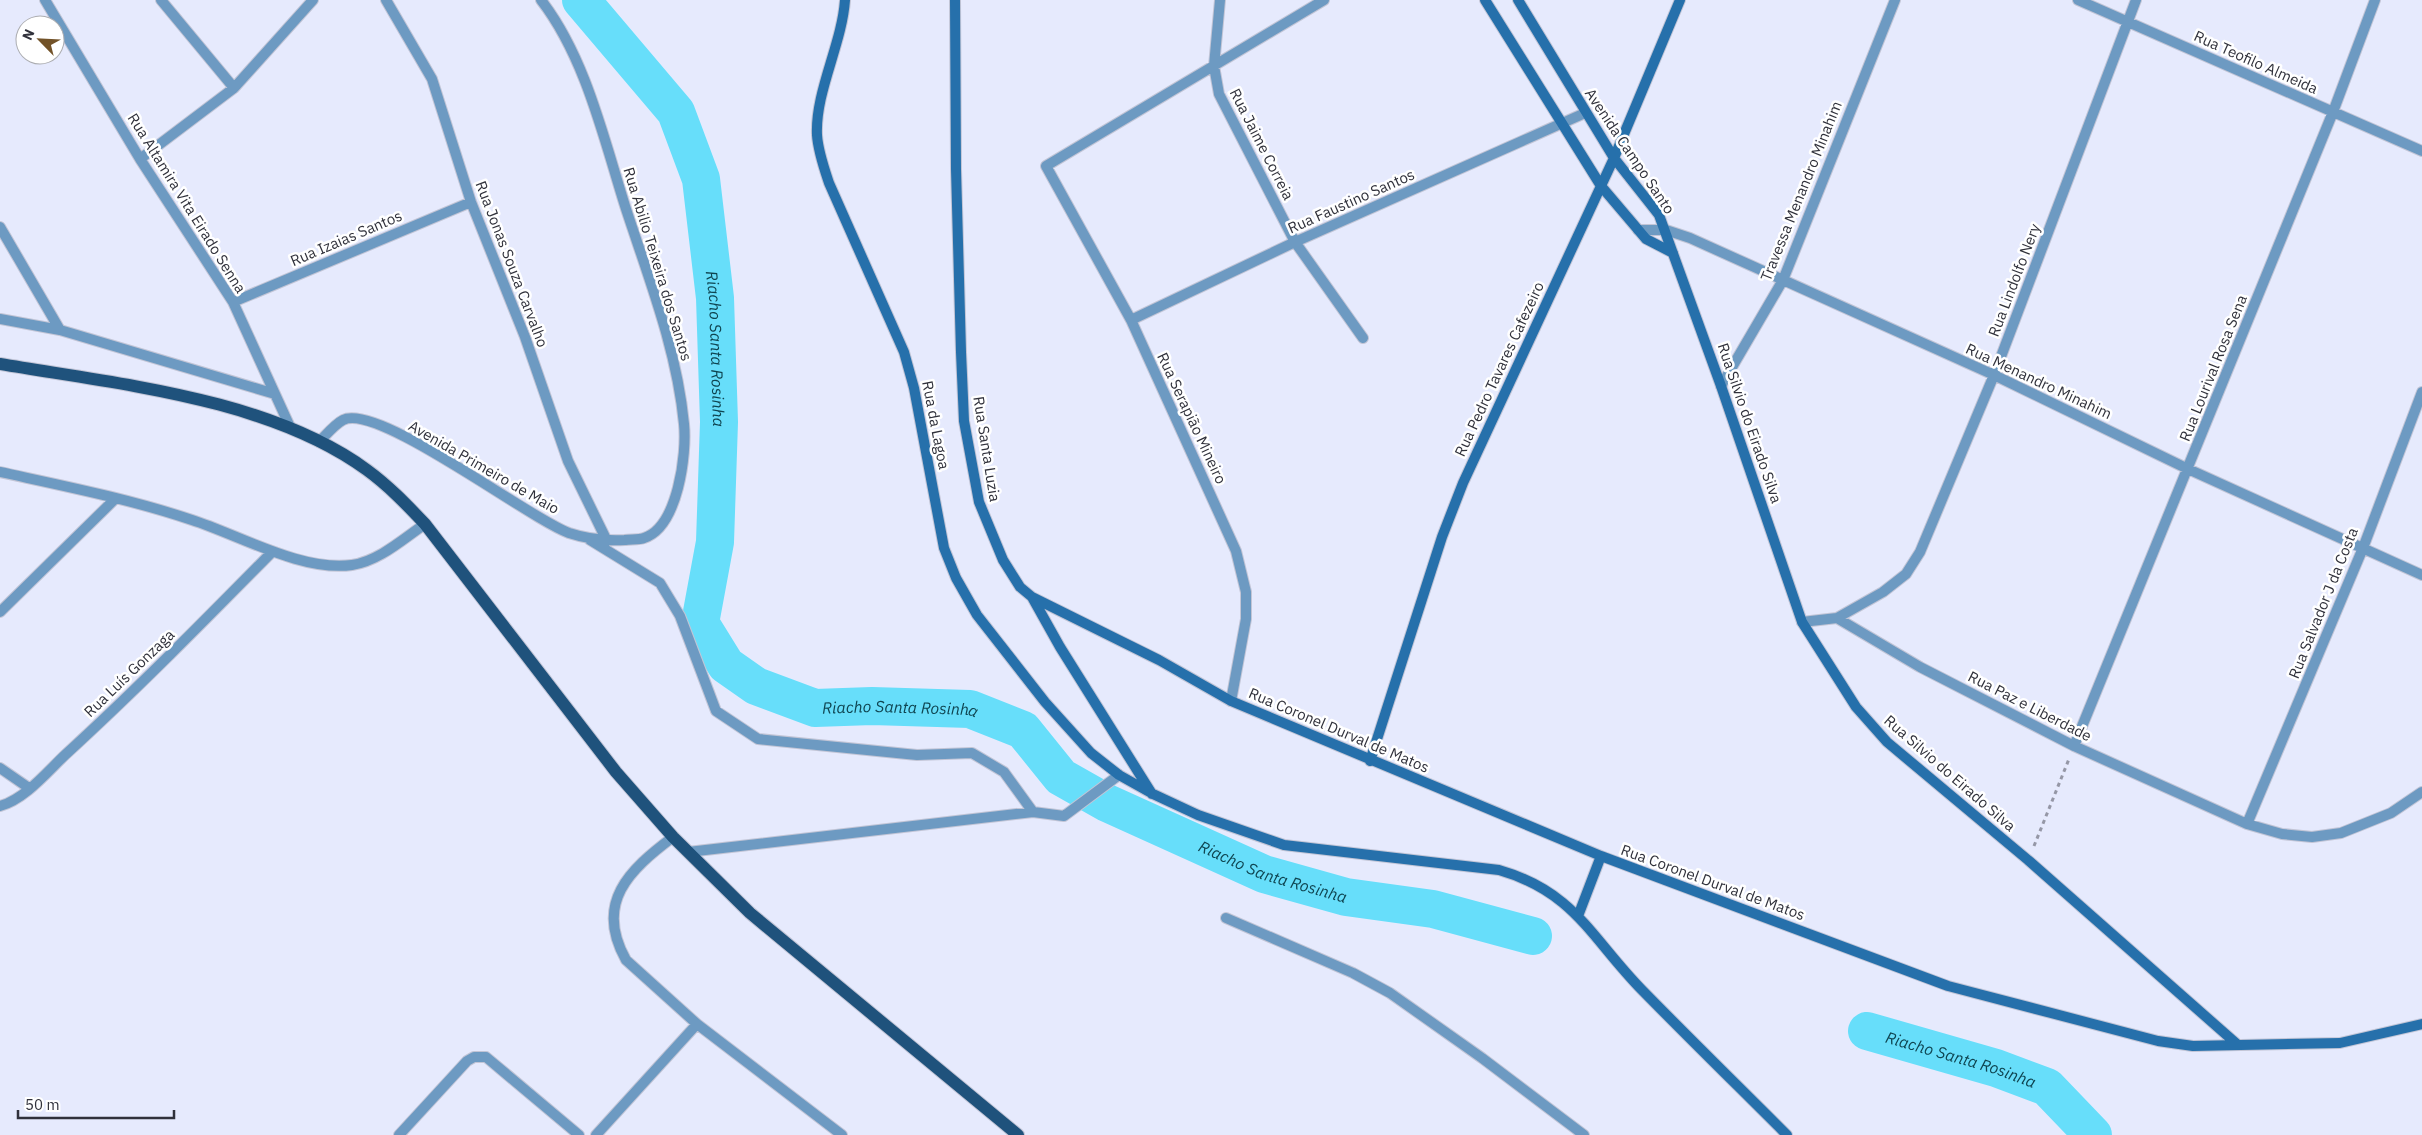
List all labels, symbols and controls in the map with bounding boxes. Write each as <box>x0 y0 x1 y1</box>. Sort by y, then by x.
north arrow <box>15 15 65 65</box>
text: N <box>18 26 38 43</box>
street label: Rua Teofilo Almeida <box>2191 26 2321 98</box>
street label: Rua Jaime Correia <box>1226 85 1298 203</box>
street label: Avenida Campo Santo <box>1581 85 1679 217</box>
street label: Travessa Menandro Minahim <box>1756 98 1846 284</box>
street label: Rua Altamira Vita Eirado Senna <box>124 109 250 297</box>
street label: Rua Faustino Santos <box>1285 164 1417 238</box>
street label: Rua Abilio Teixeira dos Santos <box>619 165 697 363</box>
street label: Rua Jonas Souza Carvalho <box>472 178 552 350</box>
street label: Rua Izaias Santos <box>287 206 405 270</box>
street label: Rua Lindolfo Nery <box>1984 220 2044 339</box>
water label: Riacho Santa Rosinha <box>702 270 729 427</box>
street label: Rua Pedro Tavares Cafezeiro <box>1450 278 1548 460</box>
street label: Rua Lourival Rosa Sena <box>2175 292 2251 444</box>
street label: Rua Menandro Minahim <box>1963 339 2115 423</box>
street label: Rua Silvio do Eirado Silva <box>1714 340 1786 506</box>
street label: Rua Serapião Mineiro <box>1153 349 1231 487</box>
street label: Rua da Lagoa <box>918 379 954 471</box>
street label: Rua Santa Luzia <box>969 395 1005 503</box>
street label: Avenida Primeiro de Maio <box>405 416 563 518</box>
street label: Rua Salvador J da Costa <box>2284 525 2362 681</box>
street label: Rua Luís Gonzaga <box>80 625 178 721</box>
street label: Rua Paz e Liberdade <box>1965 667 2095 745</box>
street label: Rua Coronel Durval de Matos <box>1246 683 1432 777</box>
water label: Riacho Santa Rosinha <box>822 696 981 721</box>
street label: Rua Silvio do Eirado Silva <box>1880 711 2020 835</box>
water label: Riacho Santa Rosinha <box>1196 836 1349 907</box>
street label: Rua Coronel Durval de Matos <box>1618 840 1808 924</box>
water label: Riacho Santa Rosinha <box>1883 1027 2039 1092</box>
scale bar <box>18 1088 174 1120</box>
text: 50 m <box>25 1095 60 1114</box>

